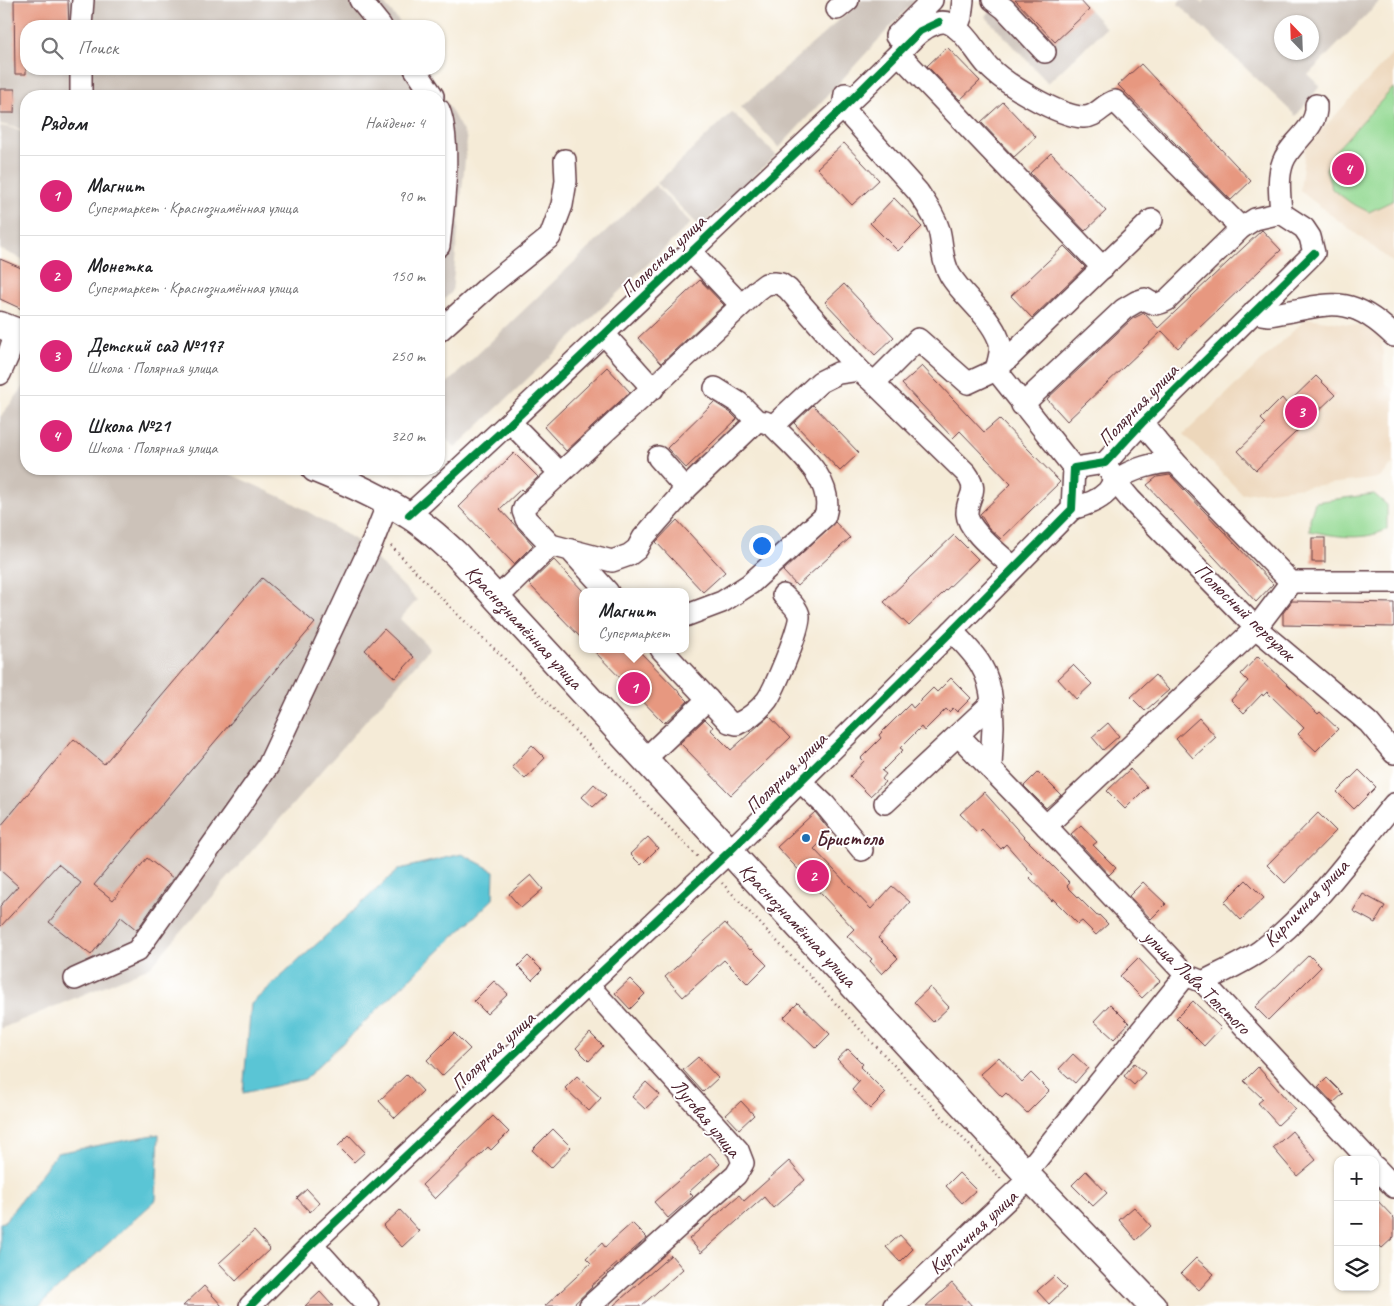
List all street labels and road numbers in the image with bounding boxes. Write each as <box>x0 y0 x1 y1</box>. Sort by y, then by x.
street label: Полюсная улица <box>615 208 712 303</box>
street label: Полярная улица <box>1092 357 1185 452</box>
street label: Полюсный переулок <box>1189 558 1302 667</box>
street label: Краснознамённая улица <box>459 560 589 696</box>
street label: Полярная улица <box>740 726 833 819</box>
street label: Кирпичная улица <box>1258 853 1355 952</box>
street label: Краснознамённая улица <box>733 858 863 994</box>
street label: улица Льва Толстого <box>1137 924 1257 1040</box>
street label: Полярная улица <box>446 1005 541 1096</box>
street label: Луговая улица <box>666 1074 747 1163</box>
street label: Кирпичная улица <box>923 1184 1024 1280</box>

